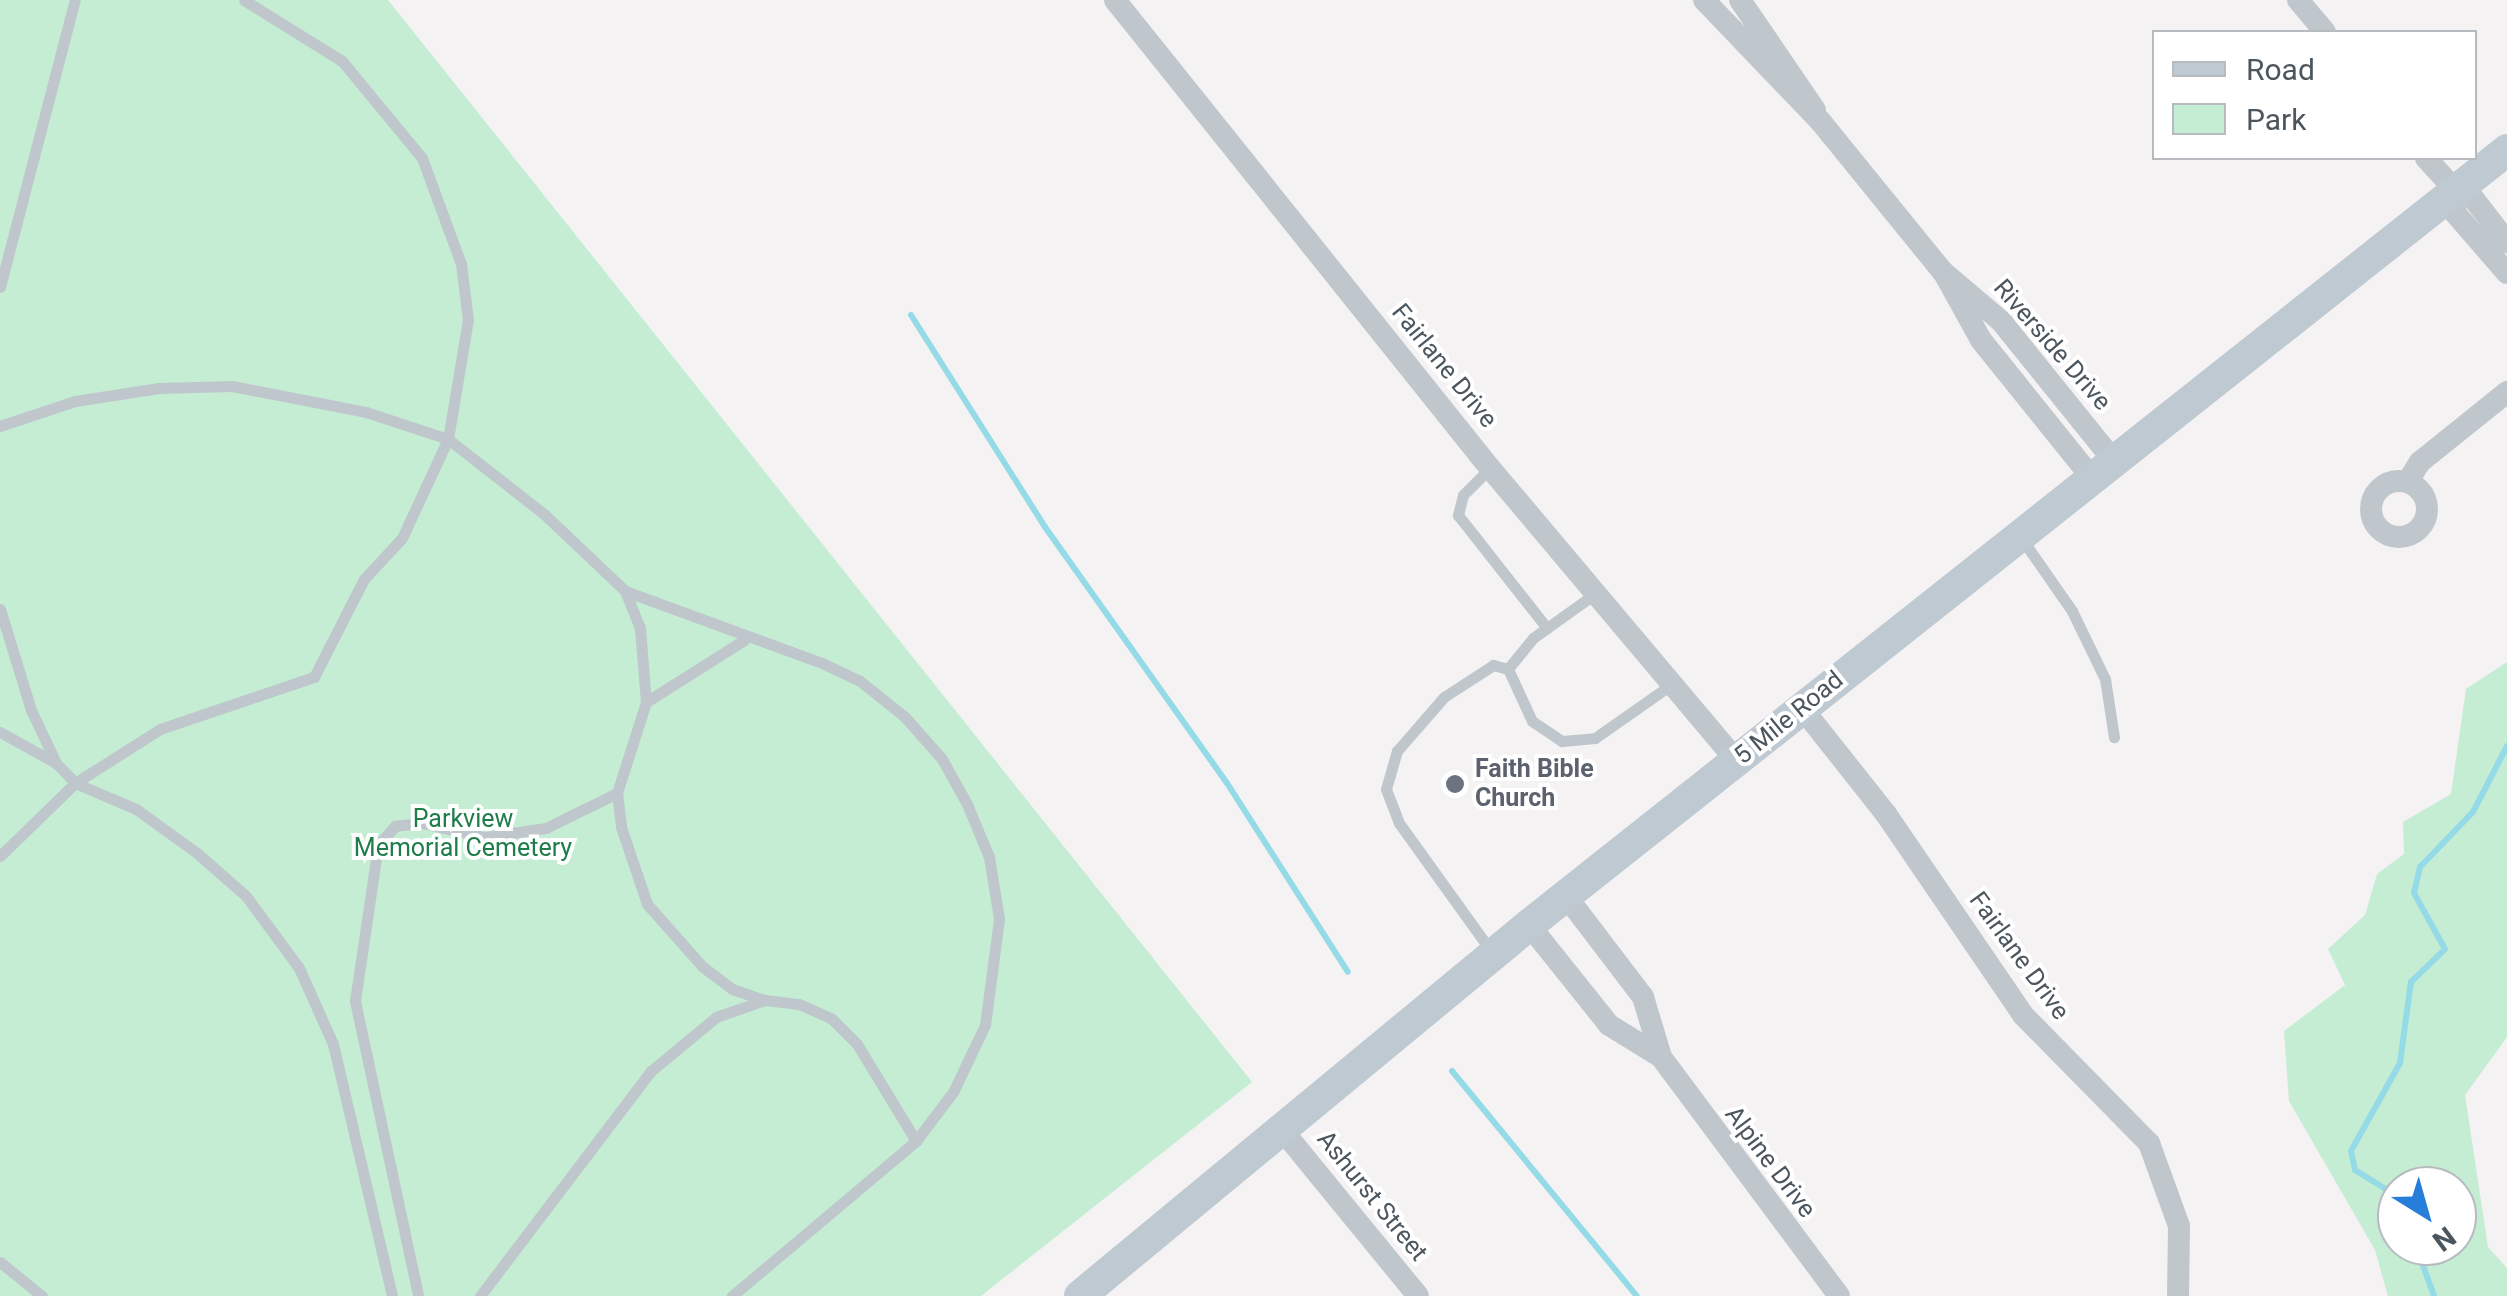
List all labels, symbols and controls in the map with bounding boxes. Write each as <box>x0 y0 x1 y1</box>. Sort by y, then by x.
legend <box>2152 30 2477 160</box>
text: Road <box>2246 52 2315 87</box>
text: Park <box>2246 102 2306 137</box>
street label: Riverside Drive <box>1987 273 2117 417</box>
street label: Fairlane Drive <box>1385 298 1503 434</box>
street label: 5 Mile Road <box>1729 665 1849 771</box>
place label: Faith Bible Church <box>1475 755 1594 814</box>
marker: Faith Bible Church <box>1444 773 1466 795</box>
park label: Parkview Memorial Cemetery <box>354 805 572 864</box>
street label: Fairlane Drive <box>1963 886 2075 1026</box>
street label: Alpine Drive <box>1718 1100 1822 1224</box>
street label: Ashurst Street <box>1310 1125 1434 1267</box>
north arrow <box>2377 1166 2477 1266</box>
text: N <box>2426 1220 2462 1258</box>

